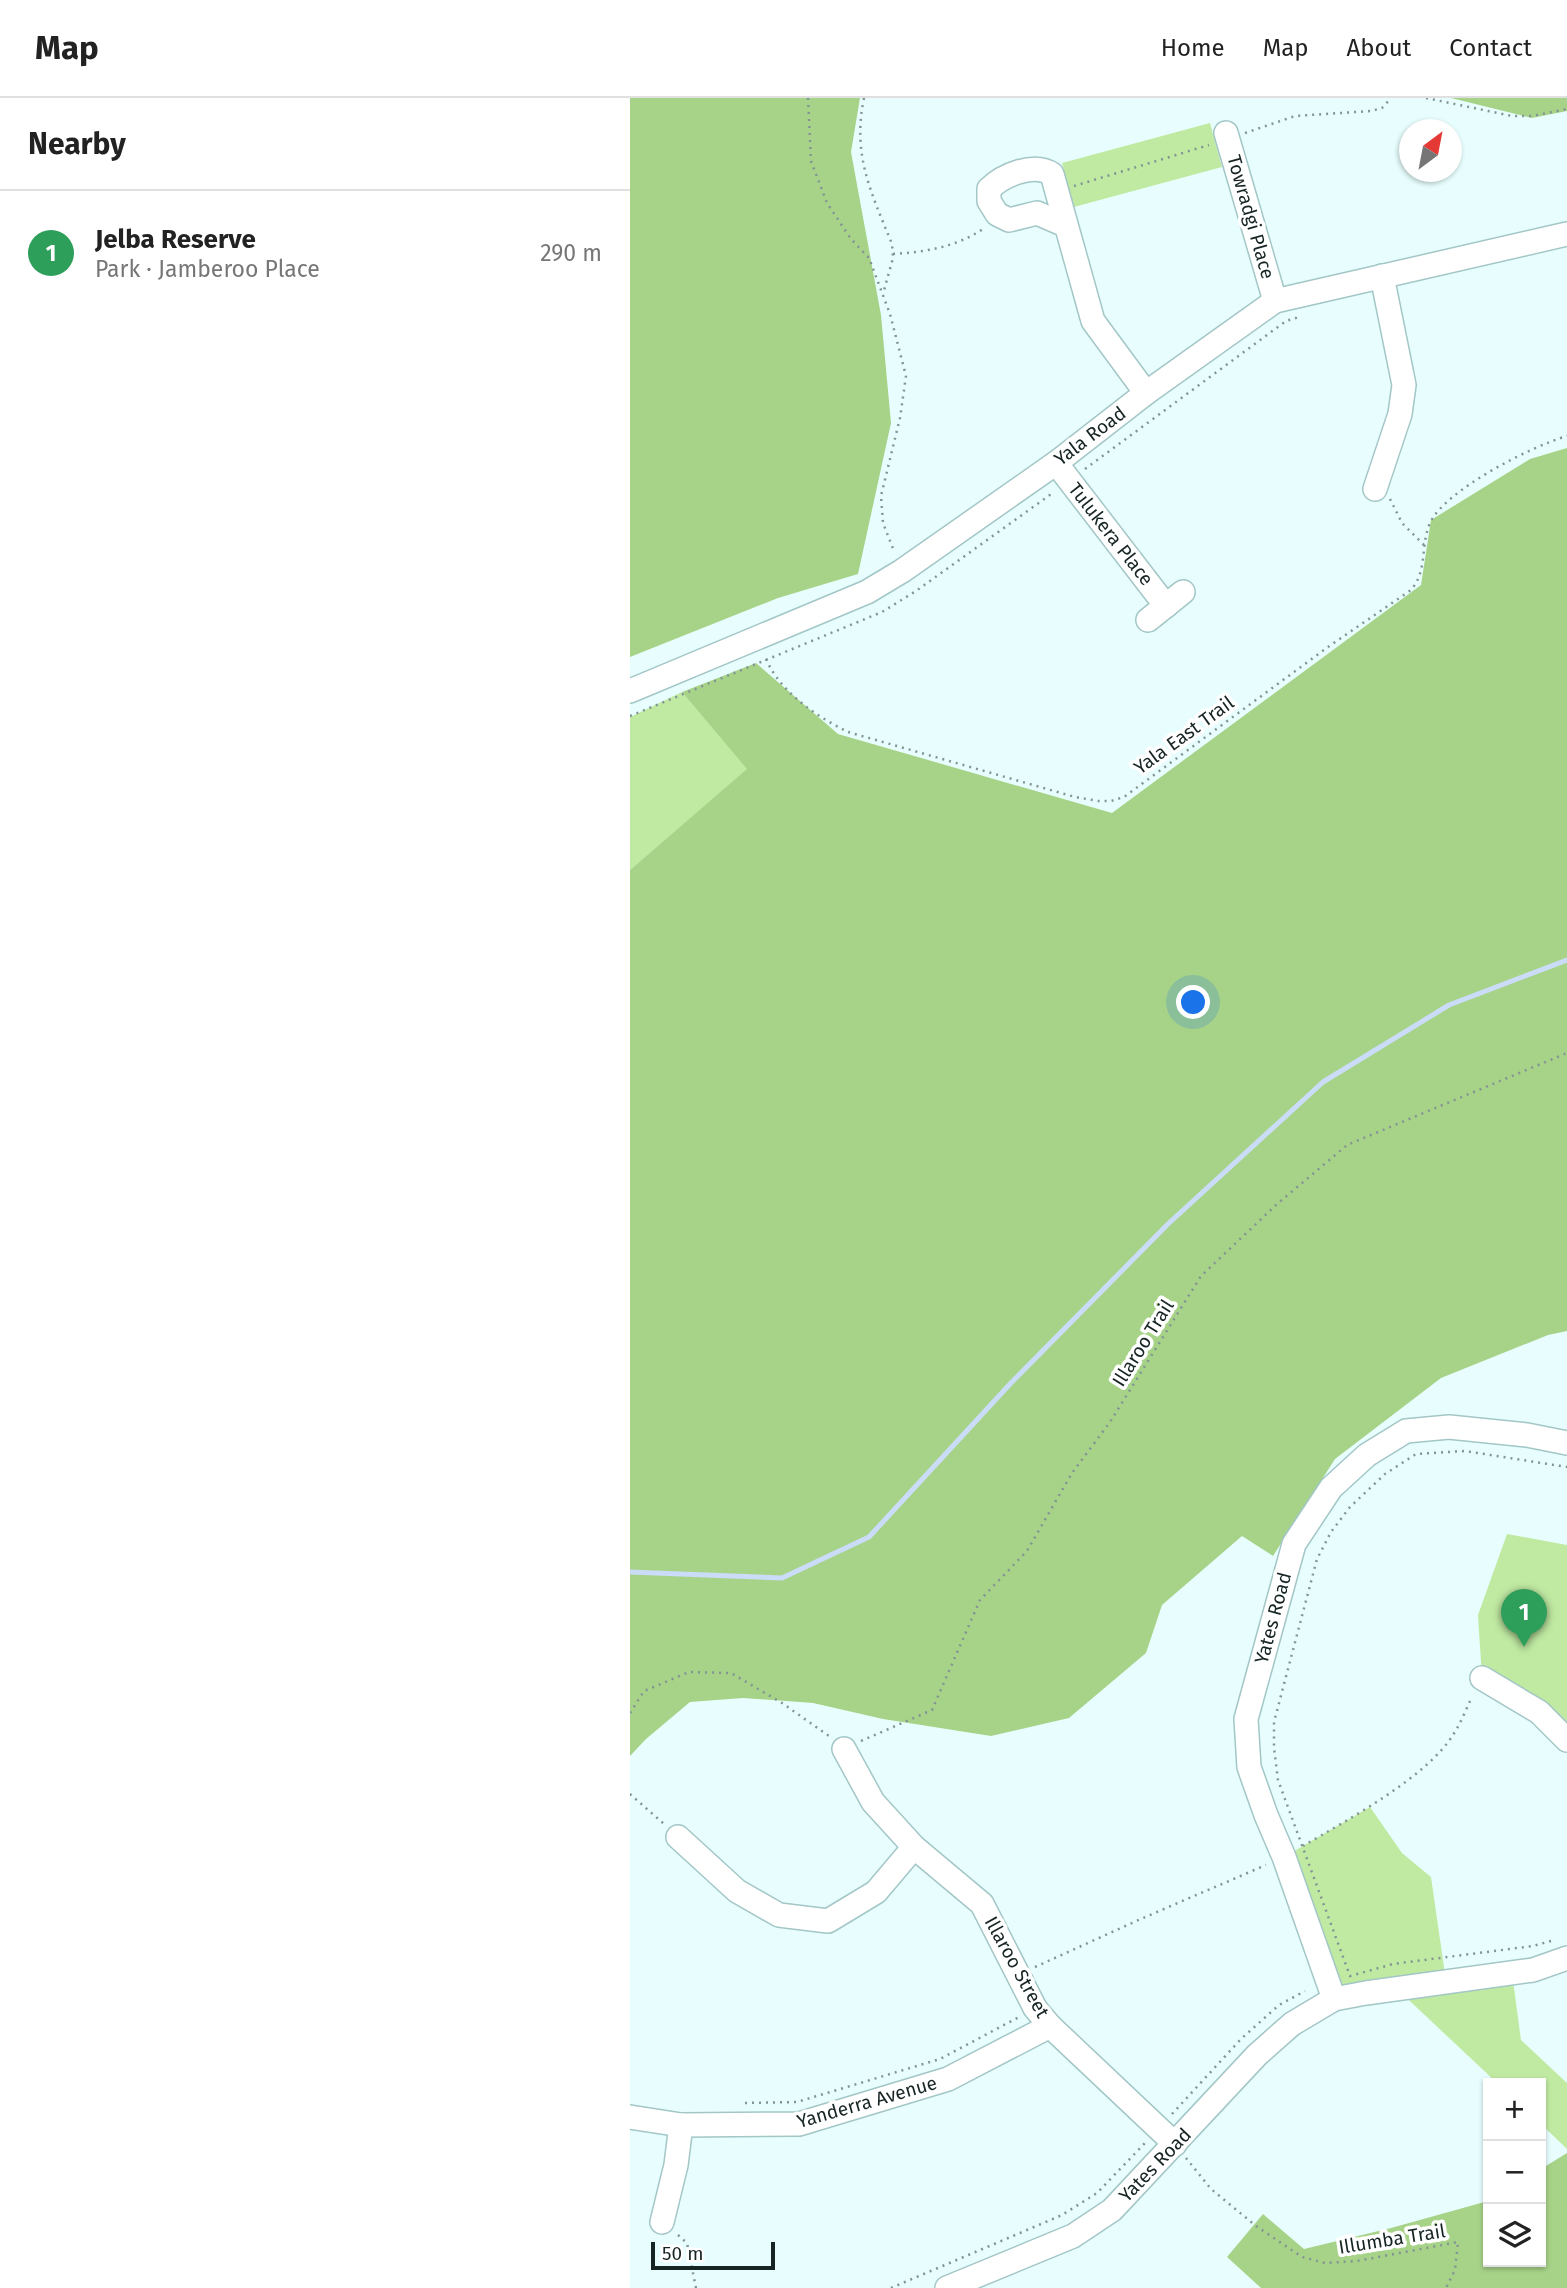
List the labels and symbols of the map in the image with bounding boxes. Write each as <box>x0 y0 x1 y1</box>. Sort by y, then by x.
north arrow <box>1399 119 1462 182</box>
street label: Towradgi Place <box>1222 152 1280 282</box>
street label: Yala Road <box>1050 402 1130 470</box>
street label: Tulukera Place <box>1064 478 1158 590</box>
street label: Yala East Trail <box>1130 691 1239 779</box>
your location <box>1176 985 1210 1019</box>
street label: Illaroo Trail <box>1107 1295 1179 1391</box>
street label: Yates Road <box>1250 1570 1296 1666</box>
pin: 1 <box>1501 1589 1547 1647</box>
street label: Illaroo Street <box>980 1912 1054 2022</box>
street label: Yanderra Avenue <box>794 2071 940 2133</box>
street label: Yates Road <box>1114 2123 1196 2207</box>
street label: Illumba Trail <box>1337 2219 1447 2259</box>
scale bar <box>651 2239 775 2271</box>

